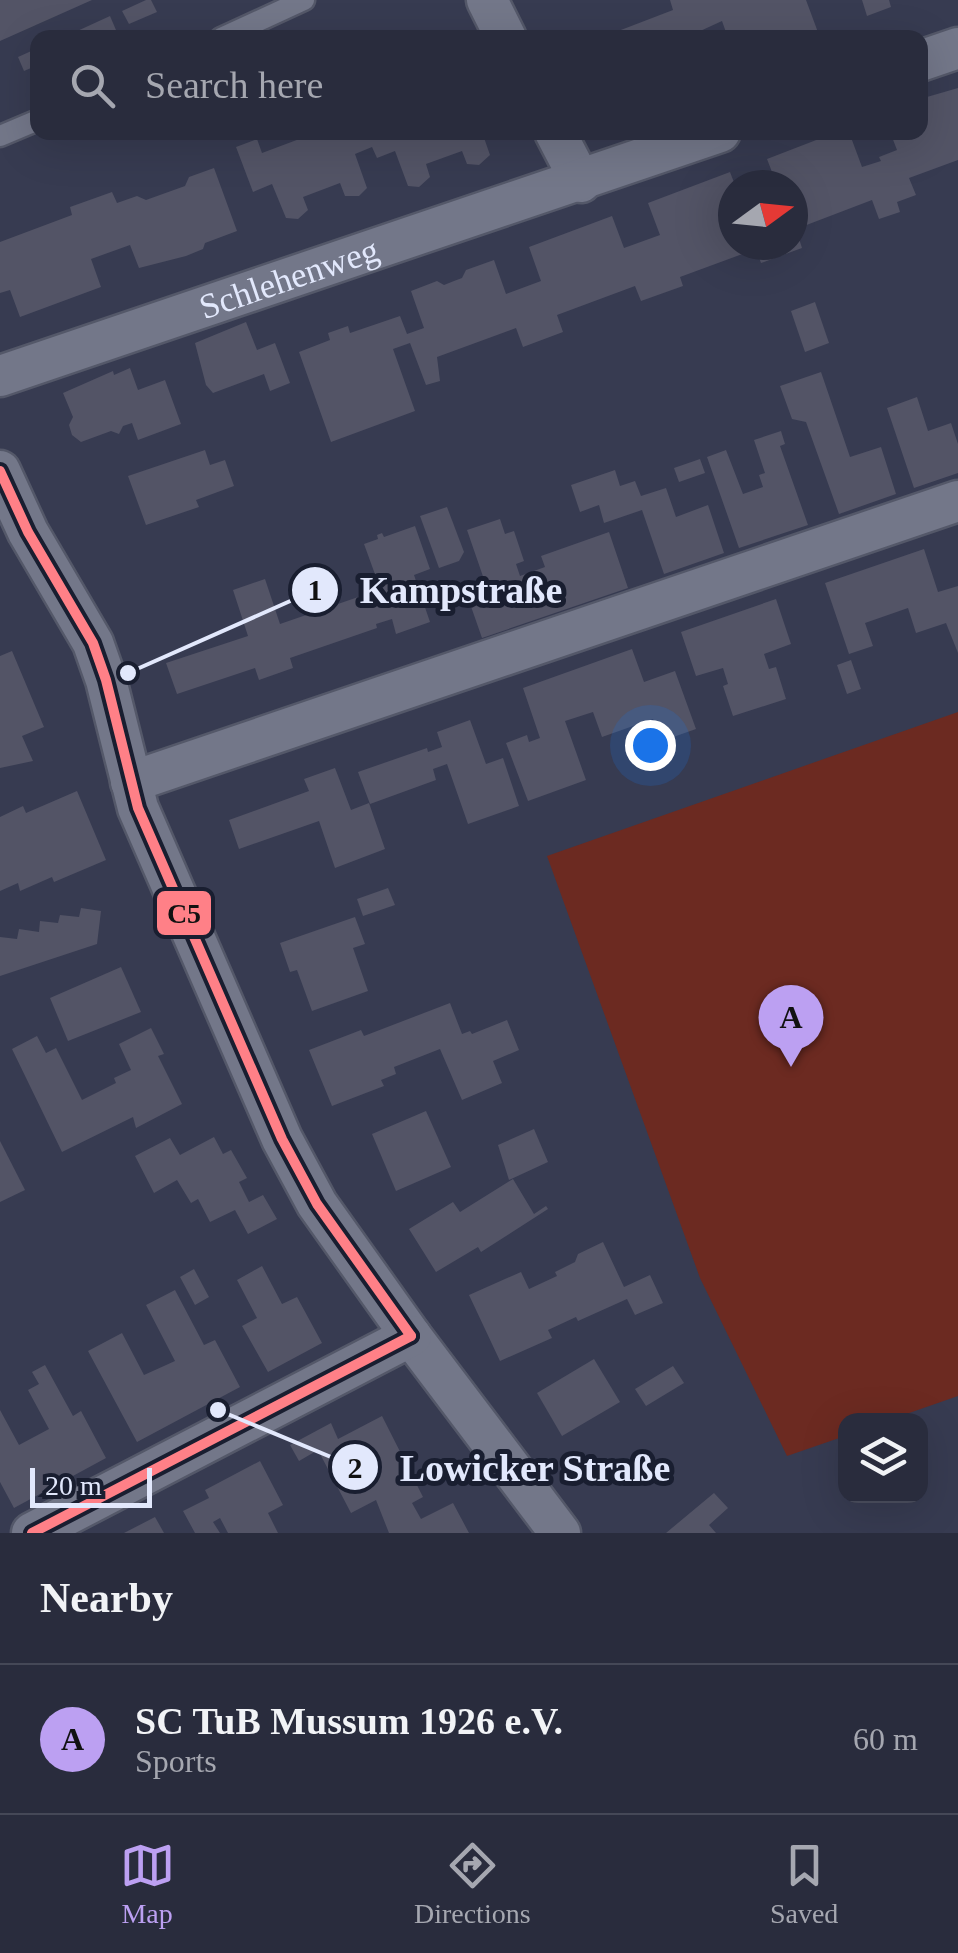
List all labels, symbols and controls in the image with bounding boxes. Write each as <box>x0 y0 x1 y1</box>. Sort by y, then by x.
search box <box>30 30 928 140</box>
icon: search <box>65 58 120 113</box>
text: Search here <box>145 64 323 106</box>
north arrow <box>718 170 808 260</box>
street label: Schlehenweg <box>194 230 384 327</box>
callout: Kampstraße <box>290 556 582 624</box>
text: Kampstraße <box>360 569 562 611</box>
text: 1 <box>308 573 323 606</box>
your location <box>625 720 676 771</box>
line badge: C5 <box>155 889 213 937</box>
text: C5 <box>167 898 201 929</box>
pin: A <box>758 984 824 1067</box>
map controls <box>838 1413 928 1503</box>
button: layers <box>838 1413 928 1503</box>
callout: Lowicker Straße <box>330 1433 691 1501</box>
text: Lowicker Straße <box>400 1447 670 1489</box>
text: 2 <box>348 1451 363 1484</box>
scale bar <box>30 1463 152 1508</box>
text: 20 m <box>45 1470 102 1501</box>
text: Nearby <box>40 1575 173 1621</box>
text: SC TuB Mussum 1926 e.V. <box>135 1700 563 1742</box>
text: A <box>61 1721 84 1757</box>
text: 60 m <box>853 1721 918 1757</box>
text: Sports <box>135 1743 217 1779</box>
tab: Map <box>120 1838 175 1930</box>
tab: Directions <box>414 1838 531 1930</box>
tab: Saved <box>770 1838 838 1930</box>

